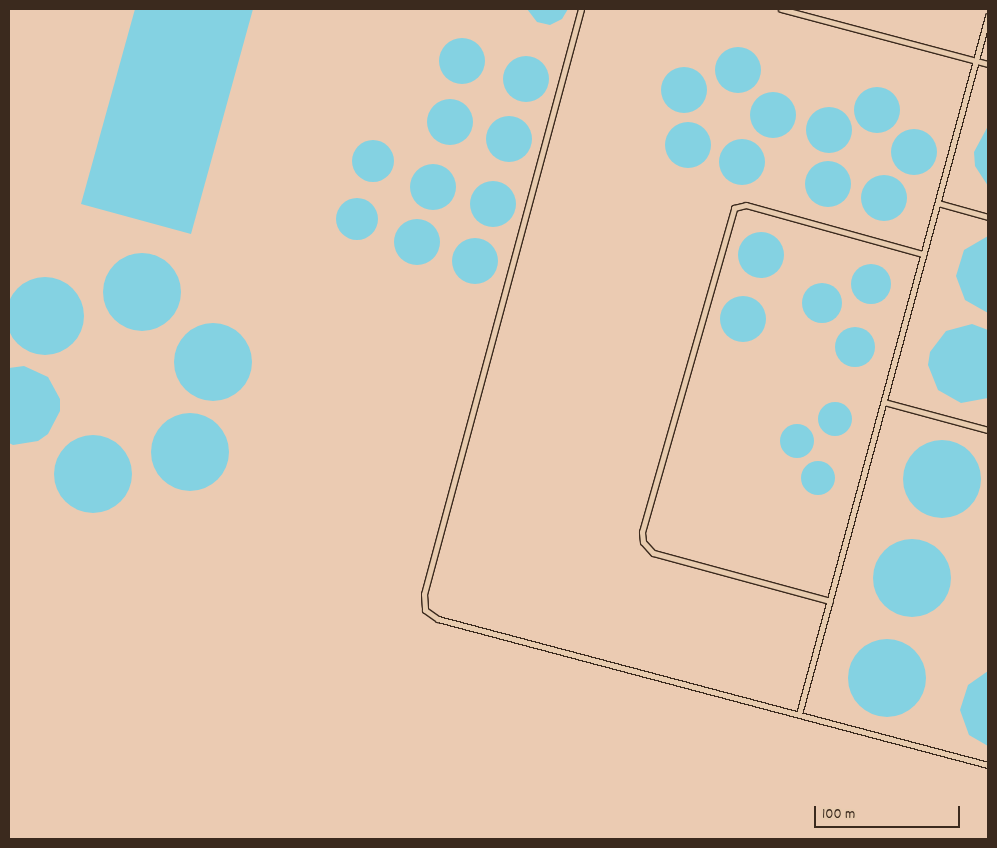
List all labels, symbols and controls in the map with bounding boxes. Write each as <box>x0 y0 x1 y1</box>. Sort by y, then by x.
scale bar <box>817 796 963 828</box>
text: 100 m <box>822 804 855 826</box>

